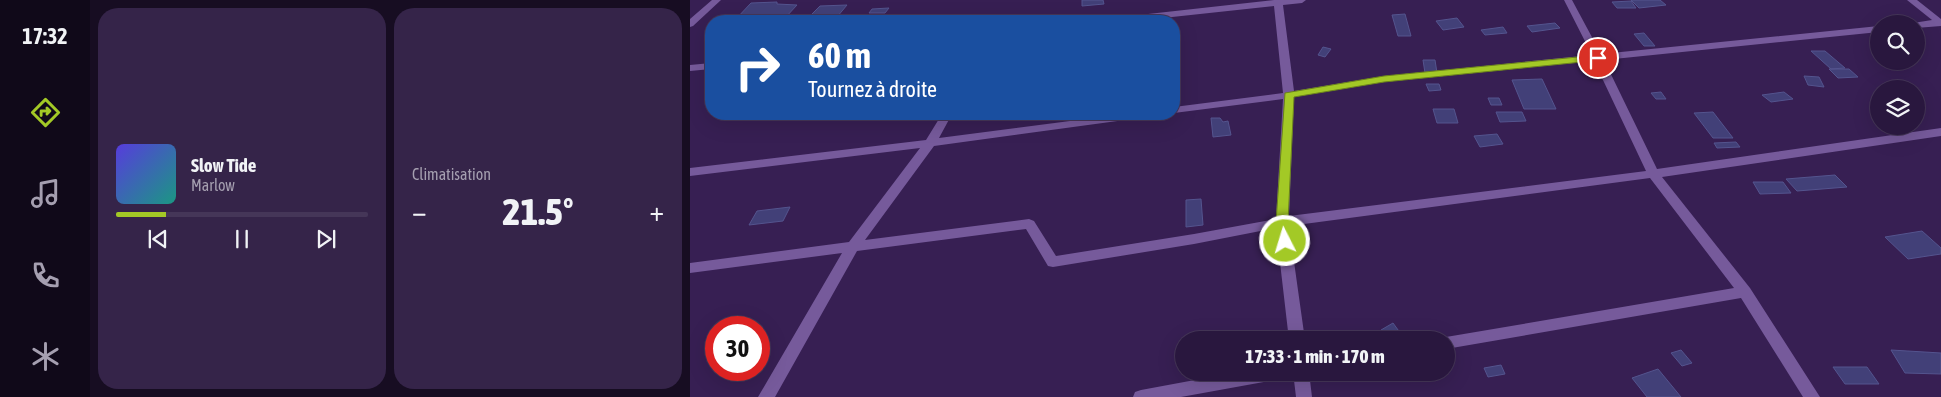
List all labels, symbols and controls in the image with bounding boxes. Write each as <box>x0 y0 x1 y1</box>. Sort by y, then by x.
map controls <box>1870 15 1925 135</box>
button: search <box>1870 15 1925 70</box>
text: 17:32 <box>22 23 68 49</box>
icon: right <box>725 35 790 100</box>
text: 60 m <box>808 35 871 75</box>
pin <box>1577 37 1619 79</box>
icon: arrive <box>1584 44 1612 72</box>
text: Tournez à droite <box>808 76 937 102</box>
button: layers <box>1870 80 1925 135</box>
icon: directions <box>28 95 63 130</box>
text: Slow Tide <box>191 154 256 176</box>
text: Climatisation <box>412 165 491 183</box>
icon: music <box>28 176 63 211</box>
text: Marlow <box>191 176 235 194</box>
text: 21.5° <box>503 190 573 233</box>
text: − <box>412 195 427 227</box>
text: + <box>649 195 664 227</box>
position arrow <box>1258 214 1310 266</box>
icon: previous <box>144 225 172 253</box>
icon: pause <box>228 225 256 253</box>
icon: next <box>312 225 340 253</box>
icon: phone <box>28 258 63 293</box>
speed limit sign: 30 <box>705 316 770 381</box>
icon: climate <box>28 339 63 374</box>
text: 17:33 · 1 min · 170 m <box>1245 345 1385 367</box>

